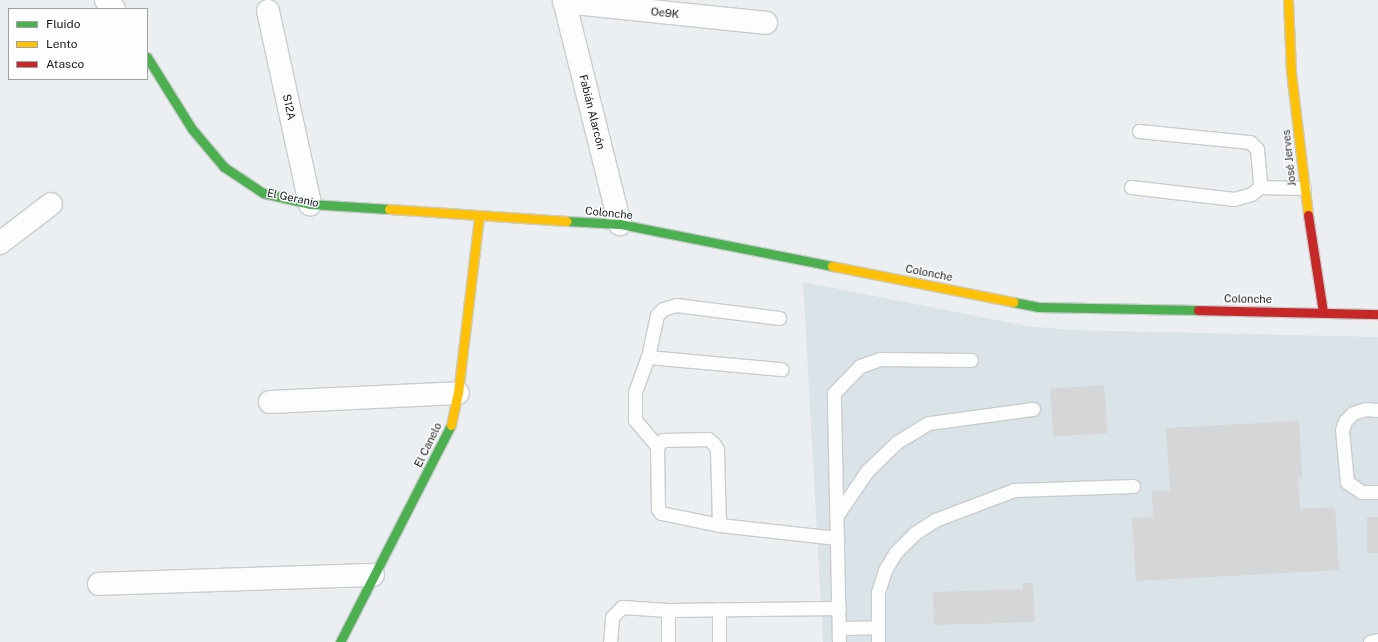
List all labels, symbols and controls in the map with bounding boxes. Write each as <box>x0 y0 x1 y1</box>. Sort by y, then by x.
street label: Oe9K <box>650 5 680 21</box>
legend <box>8 8 148 80</box>
text: Fluido <box>46 17 81 31</box>
text: Lento <box>46 37 77 51</box>
text: Atasco <box>46 57 84 71</box>
street label: Fabián Alarcón <box>576 73 608 151</box>
street label: S12A <box>280 93 298 121</box>
street label: José Jerves <box>1279 129 1299 187</box>
street label: El Geranio <box>266 186 320 210</box>
street label: Colonche <box>585 204 633 222</box>
street label: Colonche <box>904 262 954 284</box>
street label: Colonche <box>1224 292 1272 306</box>
street label: El Canelo <box>412 420 444 470</box>

